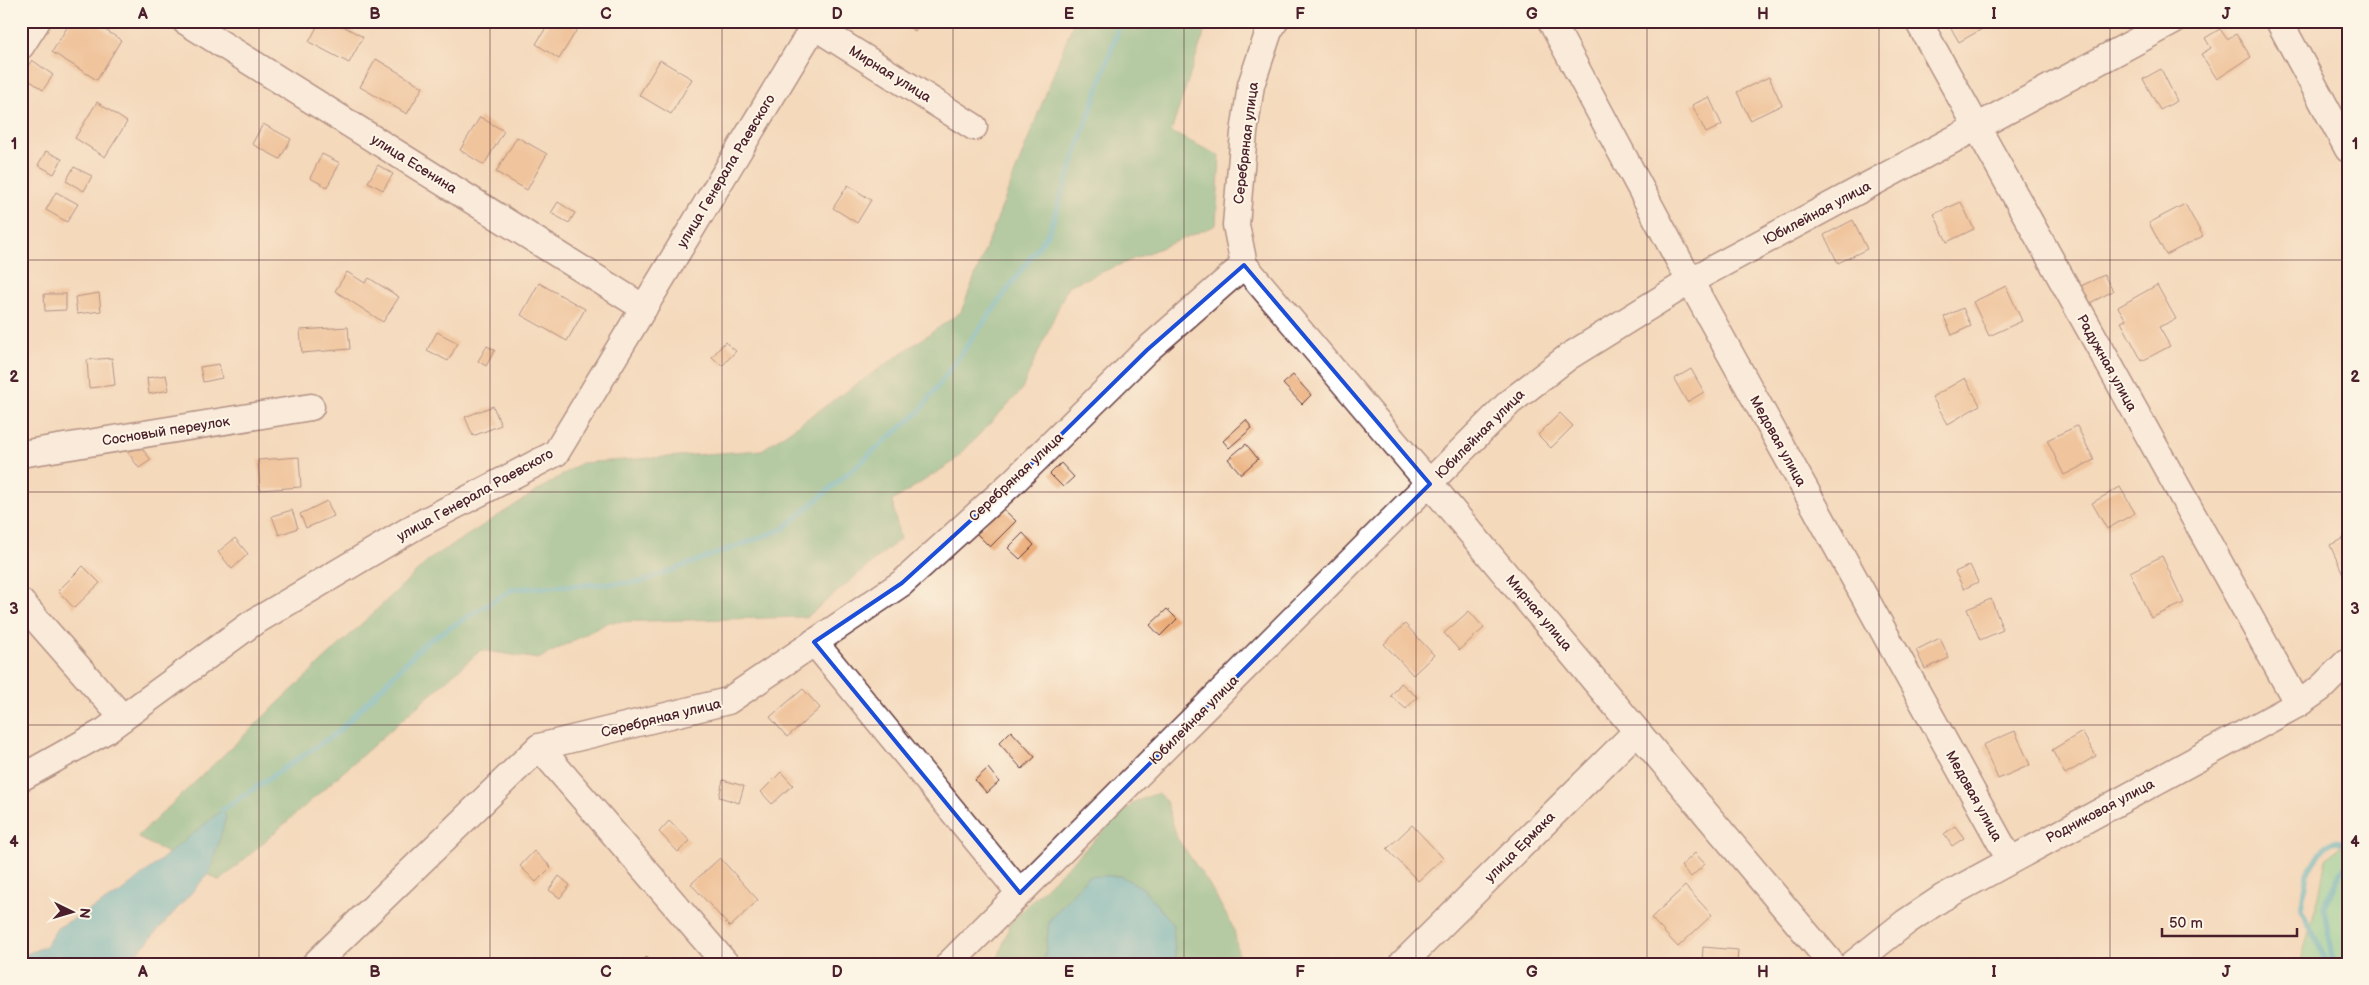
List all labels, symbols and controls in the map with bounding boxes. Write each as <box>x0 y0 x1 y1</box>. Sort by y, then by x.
text: A <box>137 5 148 24</box>
text: B <box>369 5 381 24</box>
text: C <box>600 5 612 24</box>
text: D <box>831 5 843 24</box>
text: E <box>1064 5 1074 24</box>
text: F <box>1295 5 1305 24</box>
text: G <box>1526 5 1538 24</box>
text: H <box>1757 5 1769 24</box>
text: I <box>1991 5 1997 24</box>
text: J <box>2222 5 2231 24</box>
street label: Мирная улица <box>846 42 935 106</box>
street label: Серебряная улица <box>1230 80 1262 205</box>
street label: улица Генерала Раевского <box>673 91 779 251</box>
street label: улица Есенина <box>368 131 461 198</box>
text: 1 <box>11 135 17 154</box>
text: 1 <box>2352 135 2358 154</box>
street label: Юбилейная улица <box>1760 177 1874 249</box>
street label: Радужная улица <box>2073 312 2141 415</box>
text: 2 <box>9 368 19 387</box>
text: 2 <box>2350 368 2360 387</box>
street label: Юбилейная улица <box>1432 385 1529 482</box>
street label: Медовая улица <box>1746 393 1810 490</box>
street label: Сосновый переулок <box>101 412 231 449</box>
street label: Серебряная улица <box>965 428 1067 525</box>
street label: улица Генерала Раевского <box>394 445 556 545</box>
street label: Мирная улица <box>1502 572 1576 655</box>
text: 3 <box>9 600 19 619</box>
text: 3 <box>2350 600 2360 619</box>
street label: Юбилейная улица <box>1146 671 1243 768</box>
street label: Серебряная улица <box>599 695 723 741</box>
street label: Медовая улица <box>1942 748 2006 845</box>
street label: Родниковая улица <box>2043 775 2158 847</box>
street label: улица Ермака <box>1481 808 1559 886</box>
text: 4 <box>9 833 19 852</box>
text: 4 <box>2350 833 2360 852</box>
north arrow <box>48 888 98 938</box>
scale bar <box>2162 905 2296 937</box>
text: N <box>76 907 93 919</box>
text: 50 m <box>2169 914 2203 933</box>
text: A <box>137 963 148 982</box>
text: B <box>369 963 381 982</box>
text: C <box>600 963 612 982</box>
text: D <box>831 963 843 982</box>
text: E <box>1064 963 1074 982</box>
text: F <box>1295 963 1305 982</box>
text: G <box>1526 963 1538 982</box>
text: H <box>1757 963 1769 982</box>
text: I <box>1991 963 1997 982</box>
text: J <box>2222 963 2231 982</box>

